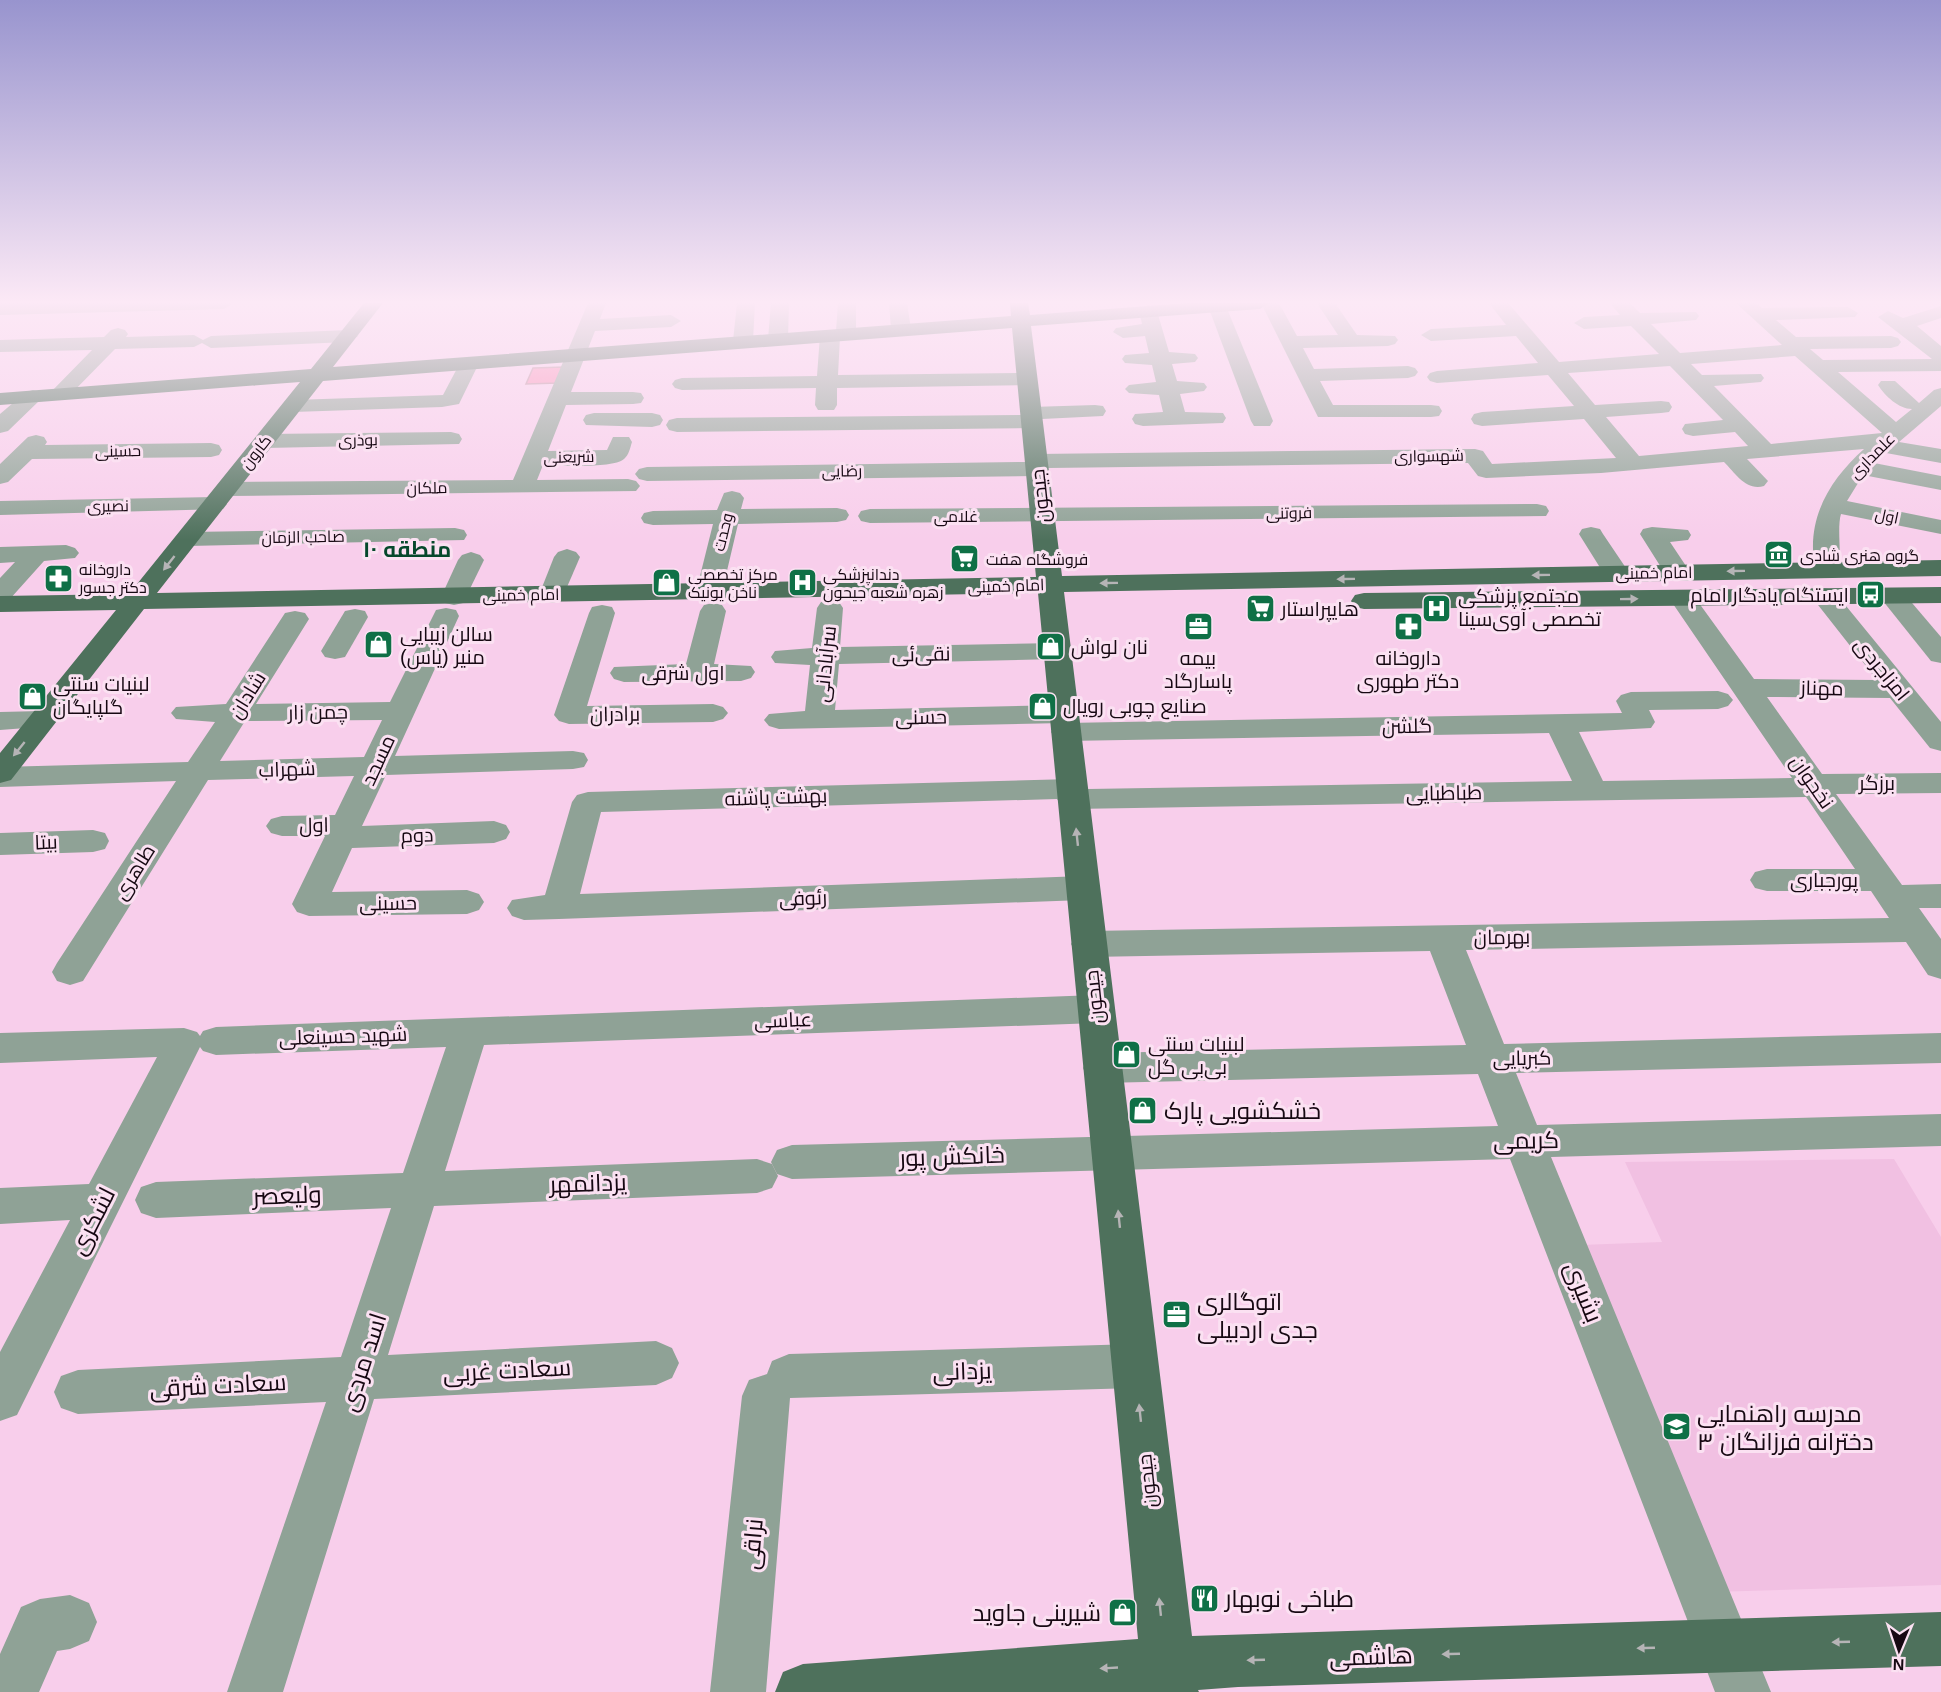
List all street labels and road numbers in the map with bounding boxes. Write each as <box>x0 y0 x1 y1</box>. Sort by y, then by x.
street label: علمداری <box>1846 430 1899 483</box>
street label: بوذری <box>338 431 378 451</box>
street label: کارون <box>238 432 276 474</box>
street label: حسینی <box>95 442 141 462</box>
street label: شهسواری <box>1394 447 1464 467</box>
street label: شریعنی <box>543 448 595 468</box>
street label: رضایی <box>822 462 862 482</box>
street label: جیحون <box>1026 468 1056 524</box>
street label: ملکان <box>406 479 448 499</box>
street label: نصیری <box>87 497 129 517</box>
street label: فروتنی <box>1266 504 1312 524</box>
street label: اول <box>1873 505 1900 529</box>
street label: غلامی <box>934 508 978 527</box>
street label: وحدت <box>710 511 737 553</box>
street label: صاحب الزمان <box>261 528 345 548</box>
street label: امام خمینی <box>1615 564 1693 585</box>
street label: امام خمینی <box>967 576 1045 599</box>
street label: امام خمینی <box>482 586 560 607</box>
street label: سرآبادانی <box>810 625 842 704</box>
street label: امزاجردی <box>1849 633 1914 706</box>
street label: نقی‌ئی <box>891 642 951 668</box>
street label: اول شرقی <box>641 662 725 686</box>
street label: شادان <box>224 668 271 723</box>
street label: مهناز <box>1799 677 1844 701</box>
street label: چمن زار <box>287 700 348 726</box>
street label: برادران <box>590 703 640 727</box>
street label: حسنی <box>895 706 947 730</box>
street label: گلشن <box>1382 715 1432 739</box>
street label: مسجد <box>357 731 399 789</box>
street label: نخجوان <box>1784 751 1838 814</box>
street label: شهراب <box>258 757 316 783</box>
street label: برزگر <box>1858 772 1895 795</box>
street label: طباطبایی <box>1406 781 1482 807</box>
street label: بهشت پاشنه <box>724 784 828 812</box>
street label: اول <box>299 814 329 838</box>
street label: دوم <box>400 823 434 850</box>
street label: بیتا <box>34 831 58 853</box>
street label: طاهری <box>109 840 161 905</box>
street label: پورجباری <box>1790 869 1859 893</box>
street label: رئوفی <box>779 886 827 912</box>
street label: حسینی <box>359 891 417 917</box>
street label: بهرمان <box>1474 926 1531 950</box>
street label: جیحون <box>1080 969 1110 1025</box>
street label: عباسی <box>754 1008 812 1034</box>
street label: شهید حسینعلی <box>278 1023 408 1051</box>
street label: کبریایی <box>1492 1046 1552 1072</box>
street label: کریمی <box>1493 1126 1559 1155</box>
street label: خانکش پور <box>897 1141 1005 1174</box>
street label: یزدانمهر <box>547 1168 628 1199</box>
street label: ولیعصر <box>250 1180 322 1210</box>
street label: لشکری <box>64 1183 121 1260</box>
street label: بشیری <box>1559 1258 1608 1327</box>
street label: اسد مردی <box>334 1310 392 1415</box>
street label: سعادت غربی <box>442 1353 572 1388</box>
street label: یزدانی <box>932 1356 993 1387</box>
street label: سعادت شرقی <box>149 1368 287 1403</box>
street label: جیحون <box>1133 1453 1163 1509</box>
street label: نراقی <box>736 1517 769 1571</box>
street label: هاشمی <box>1329 1641 1413 1672</box>

